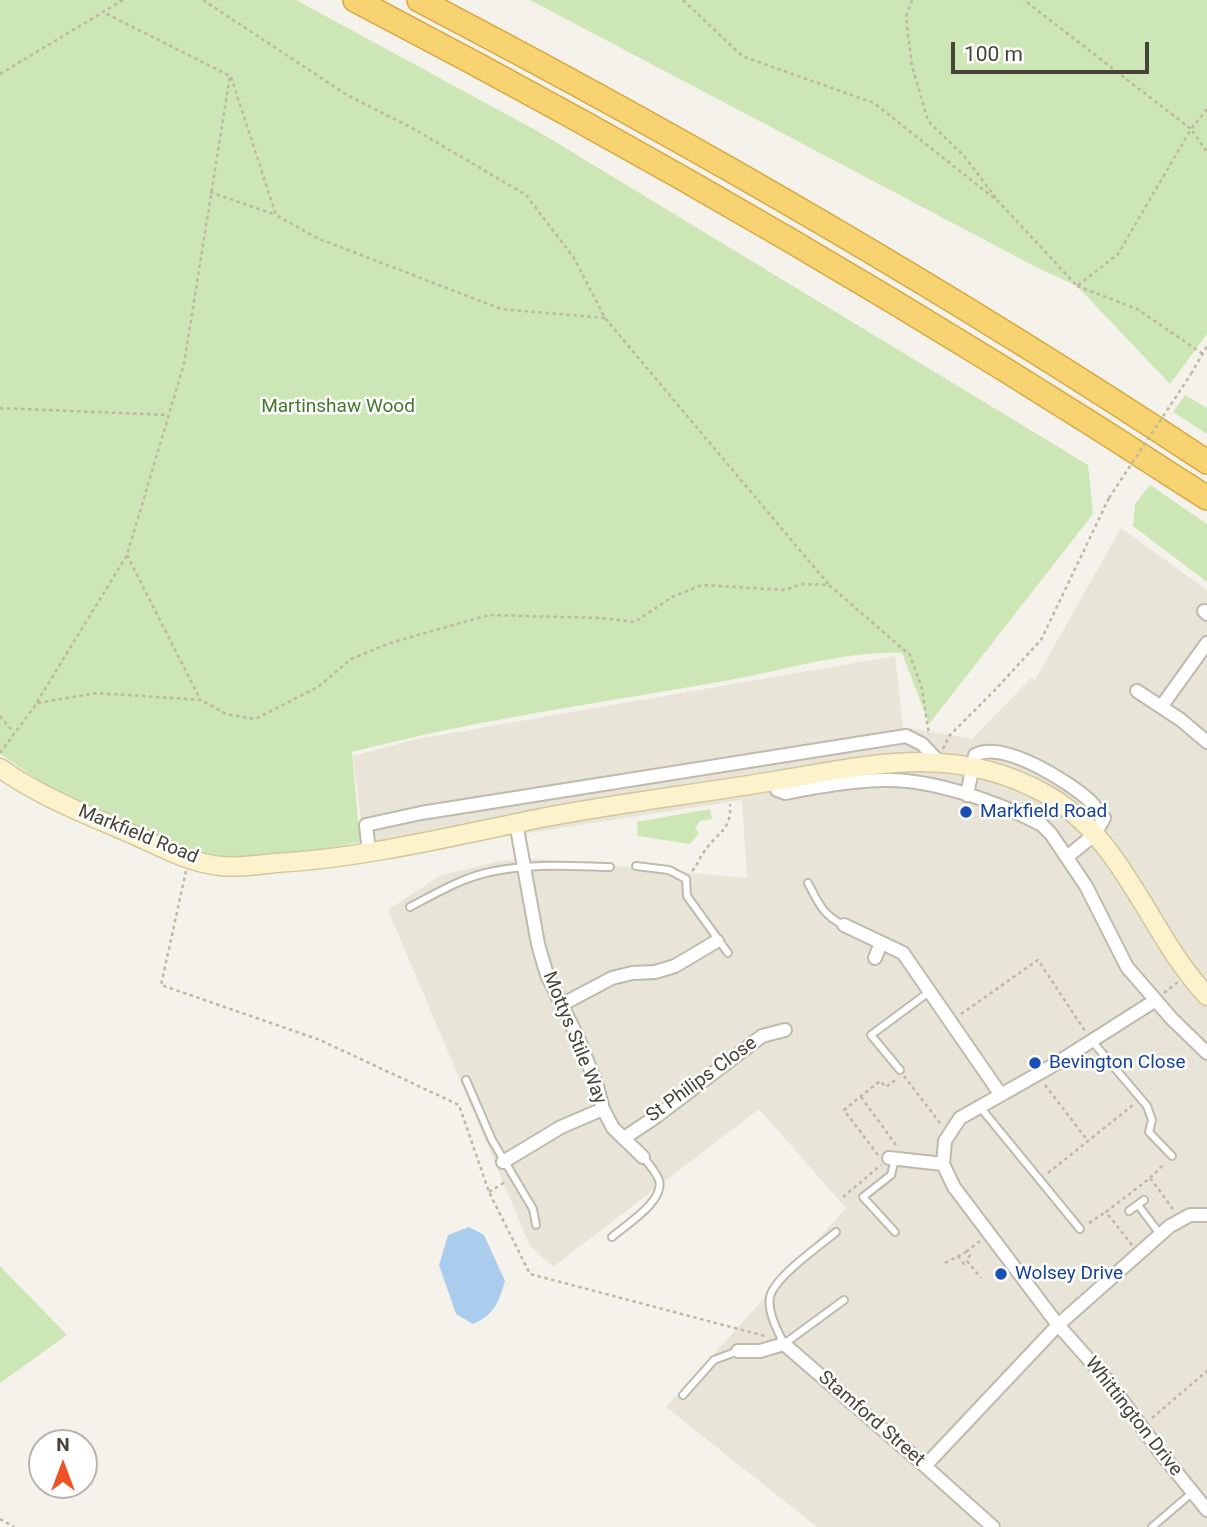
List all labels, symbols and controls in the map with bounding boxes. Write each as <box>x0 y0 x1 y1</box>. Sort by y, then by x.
scale bar <box>955 28 1153 72</box>
text: 100 m <box>964 42 1023 66</box>
park label: Martinshaw Wood <box>261 396 415 418</box>
street label: Markfield Road <box>75 801 201 869</box>
place label: Markfield Road <box>980 801 1107 823</box>
marker: Markfield Road <box>958 804 974 820</box>
street label: Mottys Stile Way <box>537 969 611 1107</box>
street label: St Philips Close <box>642 1032 762 1128</box>
place label: Bevington Close <box>1049 1052 1186 1074</box>
marker: Bevington Close <box>1027 1055 1043 1071</box>
place label: Wolsey Drive <box>1015 1263 1123 1285</box>
marker: Wolsey Drive <box>993 1266 1009 1282</box>
street label: Whittington Drive <box>1079 1353 1187 1481</box>
street label: Stamford Street <box>813 1367 929 1471</box>
north arrow <box>28 1429 98 1499</box>
text: N <box>56 1433 70 1456</box>

